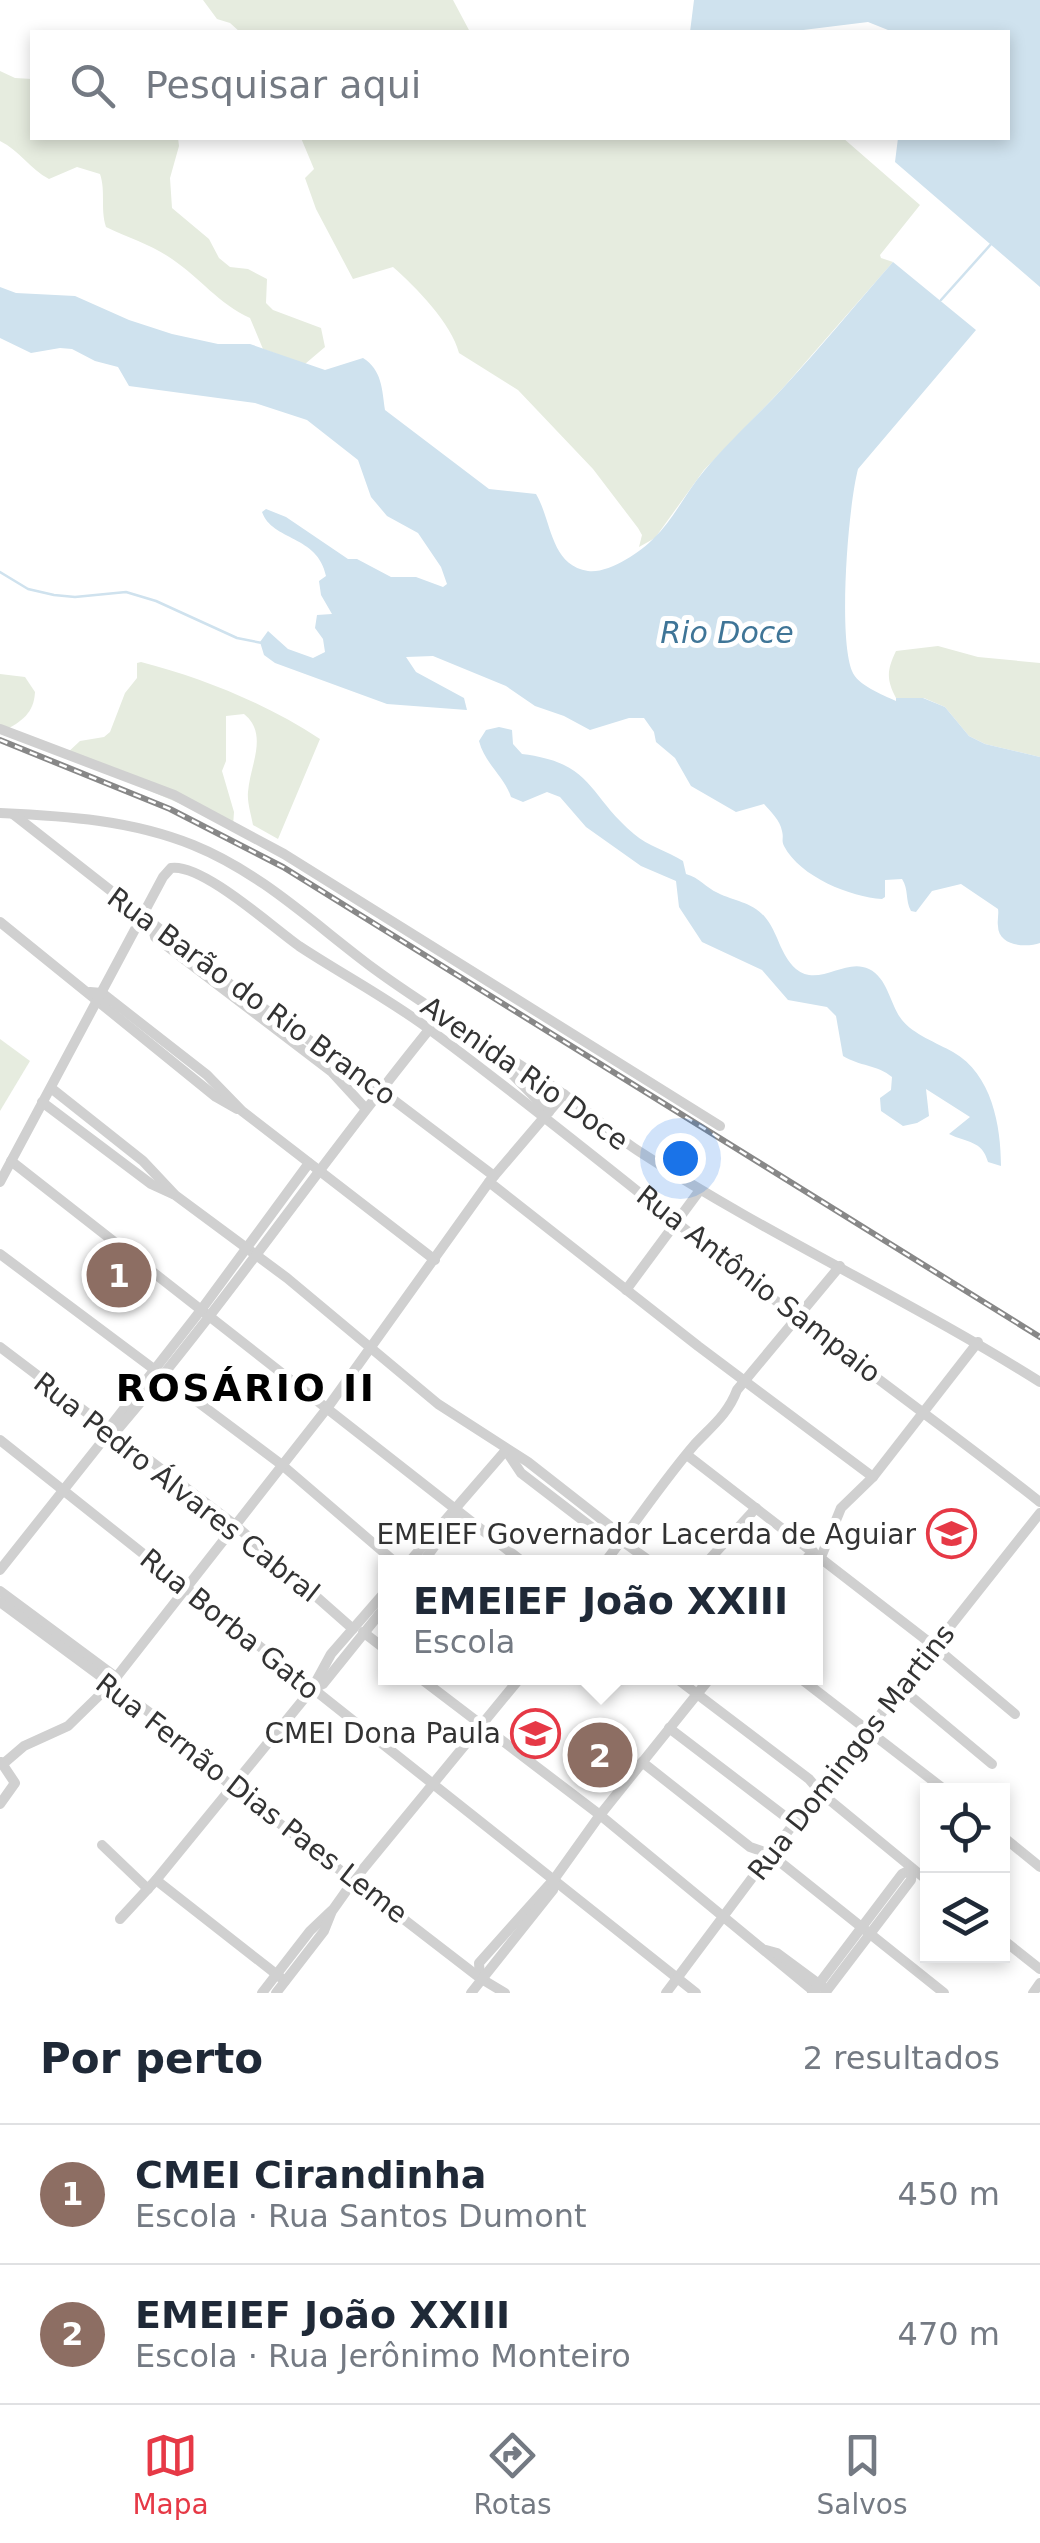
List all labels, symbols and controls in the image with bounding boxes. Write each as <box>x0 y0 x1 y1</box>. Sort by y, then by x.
search box <box>30 30 1010 140</box>
icon: search <box>65 58 120 113</box>
text: Pesquisar aqui <box>145 63 421 107</box>
water label: Rio Doce <box>660 615 794 650</box>
street label: Rua Barão do Rio Branco <box>101 881 402 1112</box>
street label: Avenida Rio Doce <box>415 990 635 1157</box>
your location <box>655 1133 706 1184</box>
street label: Rua Antônio Sampaio <box>630 1179 887 1390</box>
pin: 1 <box>86 1238 152 1312</box>
street label: Rua Pedro Álvares Cabral <box>27 1365 327 1609</box>
district label: ROSÁRIO II <box>116 1366 376 1410</box>
school or university icon: EMEIEF Governador Lacerda de Aguiar <box>925 1508 977 1560</box>
place label: EMEIEF Governador Lacerda de Aguiar <box>376 1518 916 1551</box>
street label: Rua Borba Gato <box>134 1542 326 1707</box>
popup <box>378 1555 823 1685</box>
text: EMEIEF João XXIII <box>413 1579 788 1623</box>
street label: Rua Domingos Martins <box>741 1618 962 1887</box>
text: Escola <box>413 1623 515 1661</box>
street label: Rua Fernão Dias Paes Leme <box>89 1667 414 1930</box>
school or university icon: CMEI Dona Paula <box>510 1707 562 1759</box>
place label: CMEI Dona Paula <box>264 1717 501 1750</box>
pin: 2 <box>568 1718 632 1792</box>
map controls <box>920 1783 1010 1963</box>
button: locate <box>920 1783 1010 1873</box>
button: layers <box>920 1873 1010 1963</box>
text: Por perto <box>40 2034 263 2083</box>
text: 2 resultados <box>803 2039 1000 2077</box>
text: CMEI Cirandinha <box>135 2153 486 2197</box>
text: 1 <box>61 2175 84 2213</box>
text: 450 m <box>898 2175 1000 2213</box>
text: Escola · Rua Santos Dumont <box>135 2197 587 2235</box>
text: EMEIEF João XXIII <box>135 2293 510 2337</box>
text: 2 <box>61 2315 84 2353</box>
text: 470 m <box>898 2315 1000 2353</box>
text: Escola · Rua Jerônimo Monteiro <box>135 2337 631 2375</box>
tab: Mapa <box>132 2428 209 2521</box>
tab: Rotas <box>474 2428 552 2521</box>
tab: Salvos <box>817 2428 908 2521</box>

